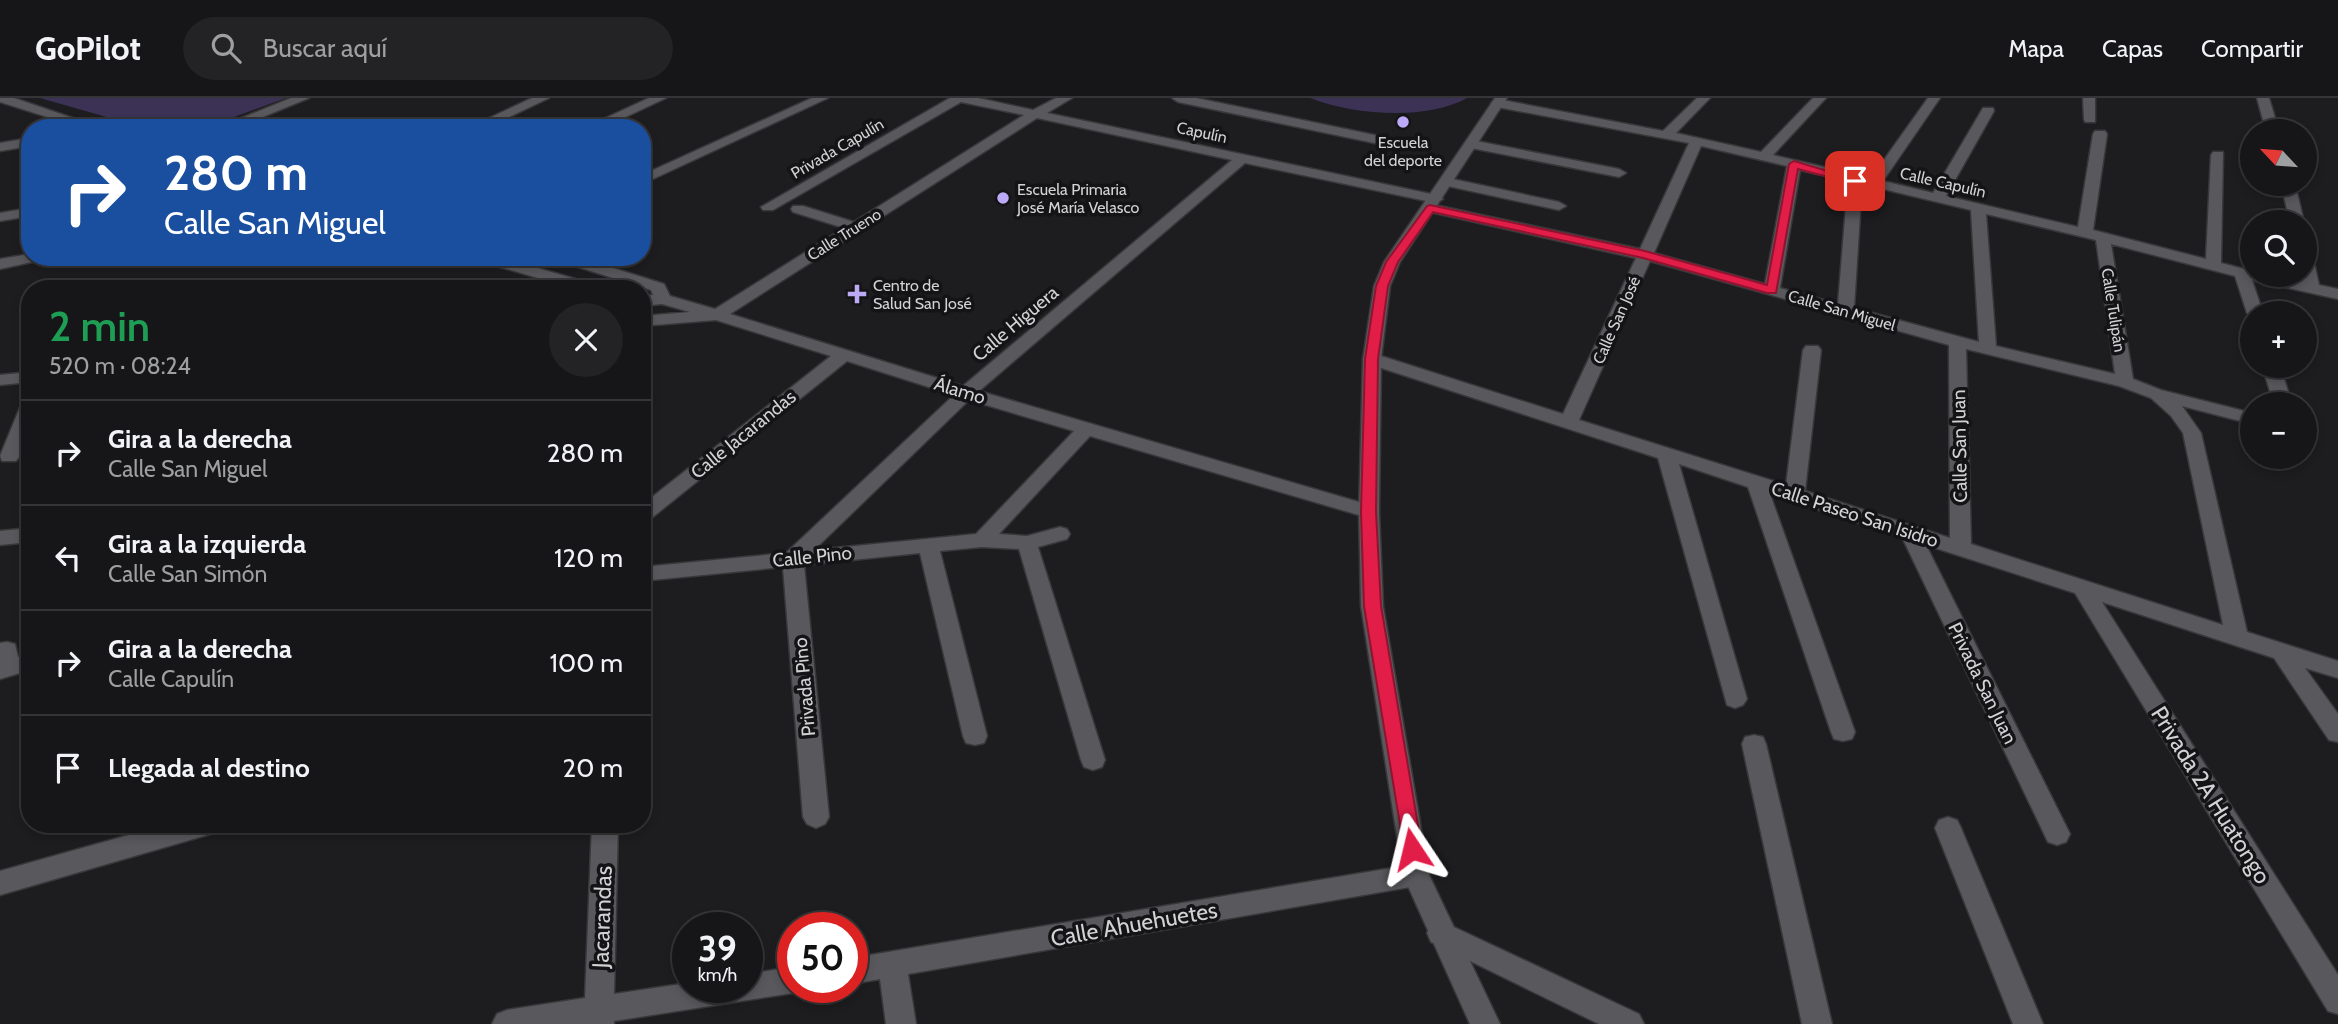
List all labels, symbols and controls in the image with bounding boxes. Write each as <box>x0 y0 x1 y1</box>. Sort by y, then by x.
search box <box>183 17 673 80</box>
text: GoPilot <box>35 28 141 68</box>
icon: search <box>207 29 245 67</box>
text: Buscar aquí <box>263 32 387 64</box>
text: Mapa <box>2008 34 2064 63</box>
text: Capas <box>2102 34 2163 63</box>
text: Compartir <box>2201 34 2303 63</box>
street label: Privada Capulín <box>787 114 887 183</box>
marker: Escuela del deporte <box>1395 114 1411 130</box>
street label: Capulín <box>1175 118 1229 147</box>
north arrow <box>2240 119 2317 196</box>
map controls <box>2240 119 2317 469</box>
place label: Escuela del deporte <box>1364 133 1442 170</box>
text: 280 m <box>164 143 308 202</box>
icon: right <box>49 147 140 238</box>
pin <box>1825 151 1885 211</box>
icon: arrive <box>1836 162 1874 200</box>
street label: Calle Capulín <box>1898 163 1988 202</box>
place label: Escuela Primaria José María Velasco <box>1016 180 1140 217</box>
marker: Escuela Primaria José María Velasco <box>995 190 1011 206</box>
text: Calle San Miguel <box>164 203 386 242</box>
street label: Calle Trueno <box>804 204 885 265</box>
button: search <box>2240 210 2317 287</box>
street label: Calle Tulipán <box>2097 267 2130 354</box>
street label: Calle San José <box>1589 273 1644 367</box>
place label: Centro de Salud San José <box>873 276 972 313</box>
street label: Calle Higuera <box>968 281 1063 366</box>
marker: Centro de Salud San José <box>847 284 867 304</box>
street label: Calle San Miguel <box>1786 286 1898 335</box>
text: 2 min <box>49 300 150 352</box>
button: + <box>2240 301 2317 378</box>
button: close <box>549 303 623 377</box>
text: 520 m · 08:24 <box>49 352 191 380</box>
street label: Álamo <box>931 371 989 409</box>
street label: Calle Jacarandas <box>686 385 801 484</box>
street label: Calle San Juan <box>1947 389 1972 503</box>
button: − <box>2240 392 2317 469</box>
text: Gira a la derecha <box>108 423 292 455</box>
icon: right <box>49 434 87 472</box>
text: 280 m <box>547 437 623 469</box>
text: Calle San Miguel <box>108 455 267 483</box>
street label: Calle Paseo San Isidro <box>1768 477 1941 552</box>
text: Gira a la izquierda <box>108 528 306 560</box>
icon: left <box>49 539 87 577</box>
street label: Calle Pino <box>771 541 853 572</box>
text: 120 m <box>554 542 623 574</box>
text: Calle San Simón <box>108 560 267 588</box>
street label: Privada San Juan <box>1943 619 2022 748</box>
text: Gira a la derecha <box>108 633 292 665</box>
street label: Privada Pino <box>789 637 820 737</box>
icon: right <box>49 644 87 682</box>
text: 100 m <box>550 647 623 679</box>
text: Calle Capulín <box>108 665 234 693</box>
street label: Privada 2A Huatongo <box>2145 701 2277 889</box>
icon: arrive <box>49 749 87 787</box>
text: Llegada al destino <box>108 752 310 784</box>
text: 20 m <box>563 752 623 784</box>
position arrow <box>1375 812 1449 886</box>
street label: Jacarandas <box>586 865 618 970</box>
street label: Calle Ahuehuetes <box>1049 896 1219 952</box>
speed limit sign: 50 <box>777 912 868 1003</box>
text: 39 <box>698 927 737 970</box>
text: km/h <box>698 964 737 986</box>

